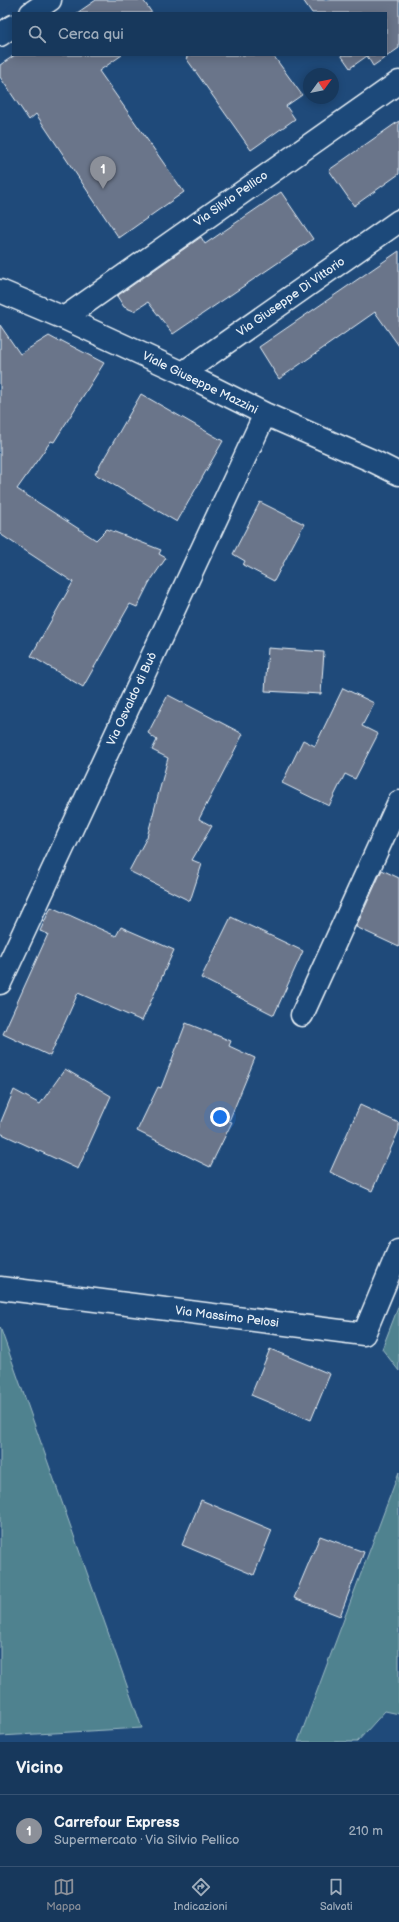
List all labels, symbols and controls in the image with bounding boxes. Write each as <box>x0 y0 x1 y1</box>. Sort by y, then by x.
search box <box>12 12 387 56</box>
icon: search <box>26 23 48 45</box>
text: Cerca qui <box>58 25 124 44</box>
north arrow <box>303 68 339 104</box>
pin: 1 <box>90 156 116 189</box>
street label: Via Silvio Pellico <box>191 168 271 230</box>
street label: Via Giuseppe Di Vittorio <box>234 254 348 340</box>
street label: Viale Giuseppe Mazzini <box>140 348 260 418</box>
street label: Via Osvaldo di Buò <box>104 649 160 748</box>
your location <box>210 1107 230 1127</box>
street label: Via Massimo Pelosi <box>174 1303 280 1331</box>
text: Vicino <box>16 1758 63 1778</box>
text: Carrefour Express <box>54 1813 180 1832</box>
text: 1 <box>26 1823 32 1839</box>
text: 210 m <box>349 1823 383 1839</box>
text: Supermercato · Via Silvio Pellico <box>54 1832 239 1848</box>
tab: Mappa <box>46 1876 81 1913</box>
tab: Indicazioni <box>174 1876 227 1913</box>
tab: Salvati <box>320 1876 353 1913</box>

